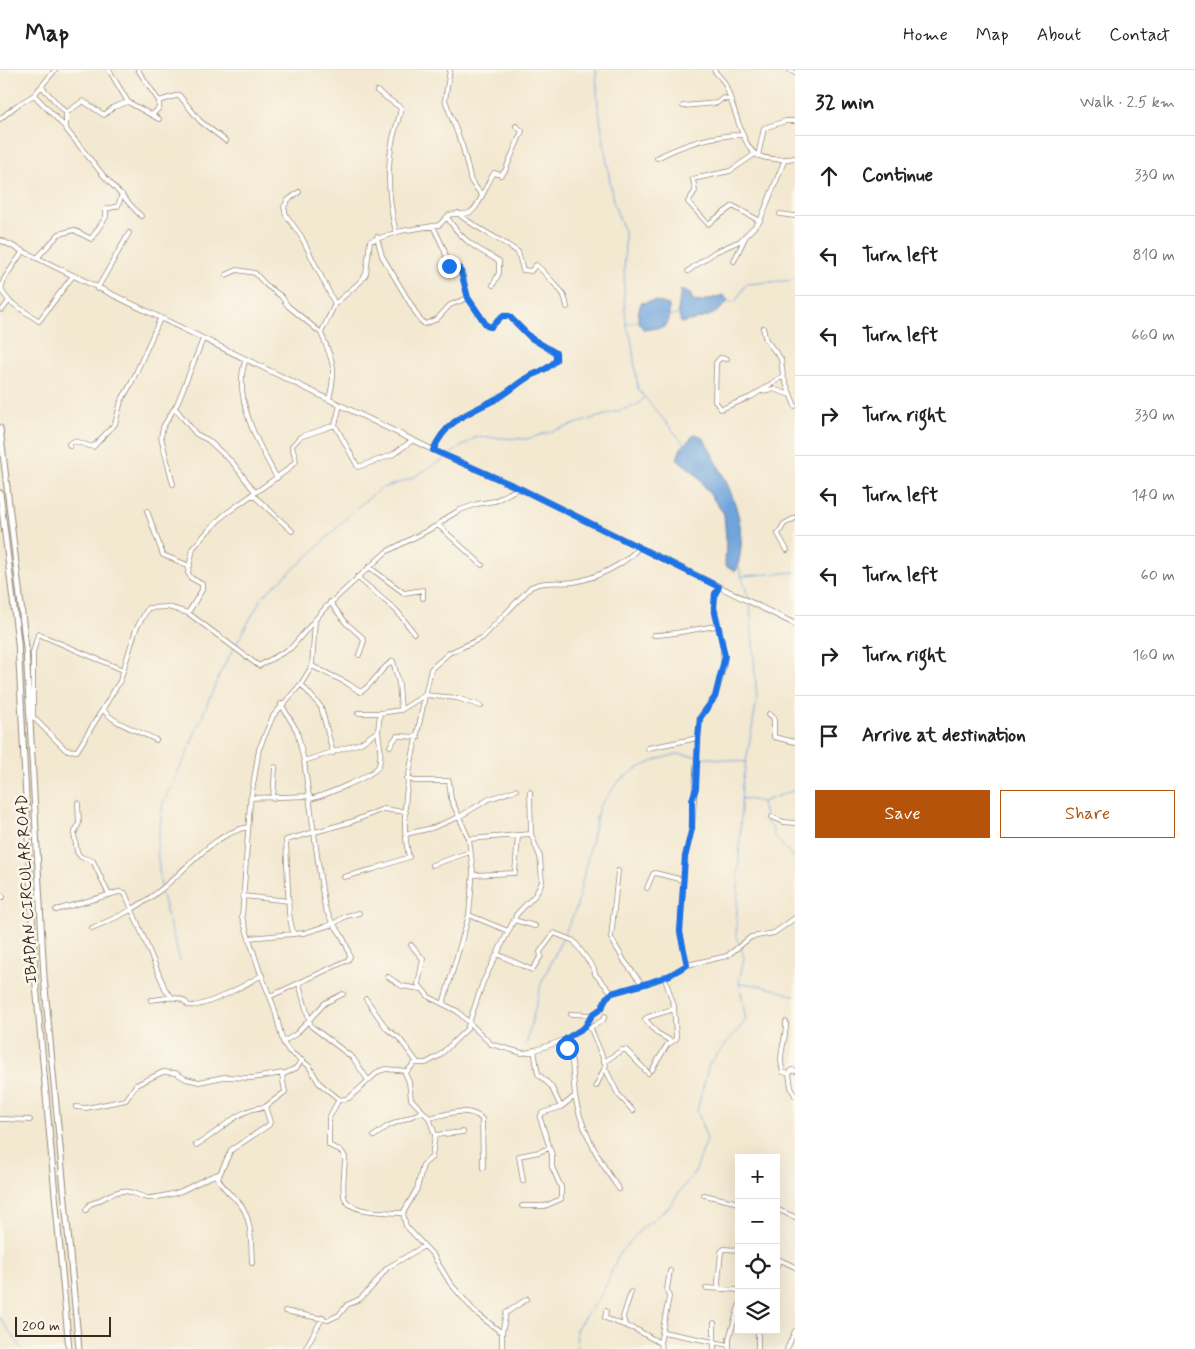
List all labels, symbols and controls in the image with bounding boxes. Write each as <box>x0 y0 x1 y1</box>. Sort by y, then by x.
text: Map <box>25 19 69 50</box>
text: Home <box>903 23 948 47</box>
text: Map <box>976 23 1009 47</box>
text: About <box>1037 23 1081 47</box>
text: Contact <box>1109 23 1170 47</box>
text: 32 min <box>815 89 875 117</box>
text: Walk · 2.5 km <box>1080 92 1175 113</box>
icon: ahead <box>815 162 843 190</box>
text: Continue <box>862 163 933 188</box>
text: 330 m <box>1134 165 1175 186</box>
icon: left <box>815 242 843 270</box>
text: Turn left <box>862 243 938 268</box>
text: 810 m <box>1132 245 1175 266</box>
route end <box>438 255 461 278</box>
icon: left <box>815 322 843 350</box>
text: Turn left <box>862 323 938 348</box>
text: 660 m <box>1131 325 1175 346</box>
icon: right <box>815 402 843 430</box>
text: Turn right <box>862 403 946 428</box>
text: 330 m <box>1134 405 1175 426</box>
icon: left <box>815 482 843 510</box>
text: Turn left <box>862 483 938 508</box>
text: 140 m <box>1131 485 1175 506</box>
icon: left <box>815 562 843 590</box>
text: Turn left <box>862 563 938 588</box>
text: 60 m <box>1141 565 1175 586</box>
icon: right <box>815 642 843 670</box>
text: Turn right <box>862 643 946 668</box>
text: 160 m <box>1132 645 1175 666</box>
icon: arrive <box>815 722 843 750</box>
text: Arrive at destination <box>862 723 1026 748</box>
button: Save <box>815 790 990 838</box>
button: Share <box>1000 790 1175 838</box>
street label: IBADAN CIRCULAR ROAD <box>12 794 42 984</box>
route start <box>556 1037 579 1060</box>
map controls <box>735 1154 780 1334</box>
button: + <box>735 1154 780 1199</box>
button: − <box>735 1199 780 1244</box>
button: locate <box>735 1244 780 1289</box>
button: layers <box>735 1289 780 1334</box>
scale bar <box>15 1314 111 1337</box>
text: 200 m <box>22 1317 60 1335</box>

